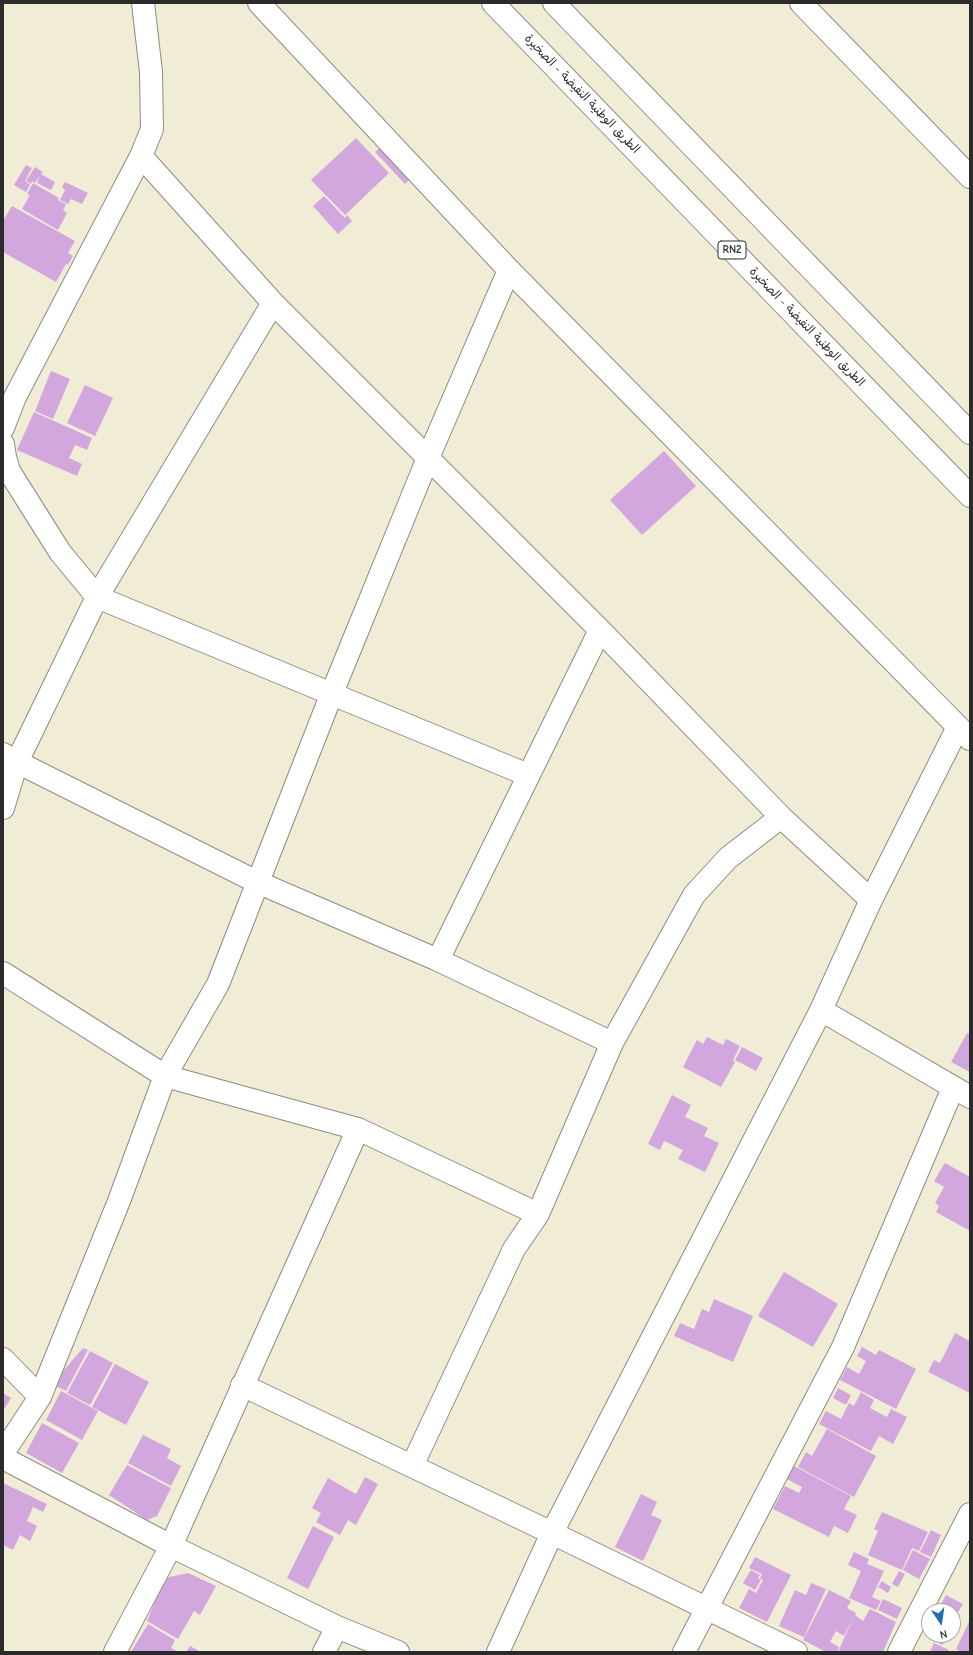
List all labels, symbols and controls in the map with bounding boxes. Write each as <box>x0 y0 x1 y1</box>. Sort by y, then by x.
street label: الطريق الوطنية النفيضة - الصخيرة <box>521 31 643 157</box>
road number: RN2 <box>718 241 746 259</box>
street label: الطريق الوطنية النفيضة - الصخيرة <box>746 264 868 390</box>
north arrow <box>921 1603 961 1643</box>
text: N <box>939 1627 949 1641</box>

